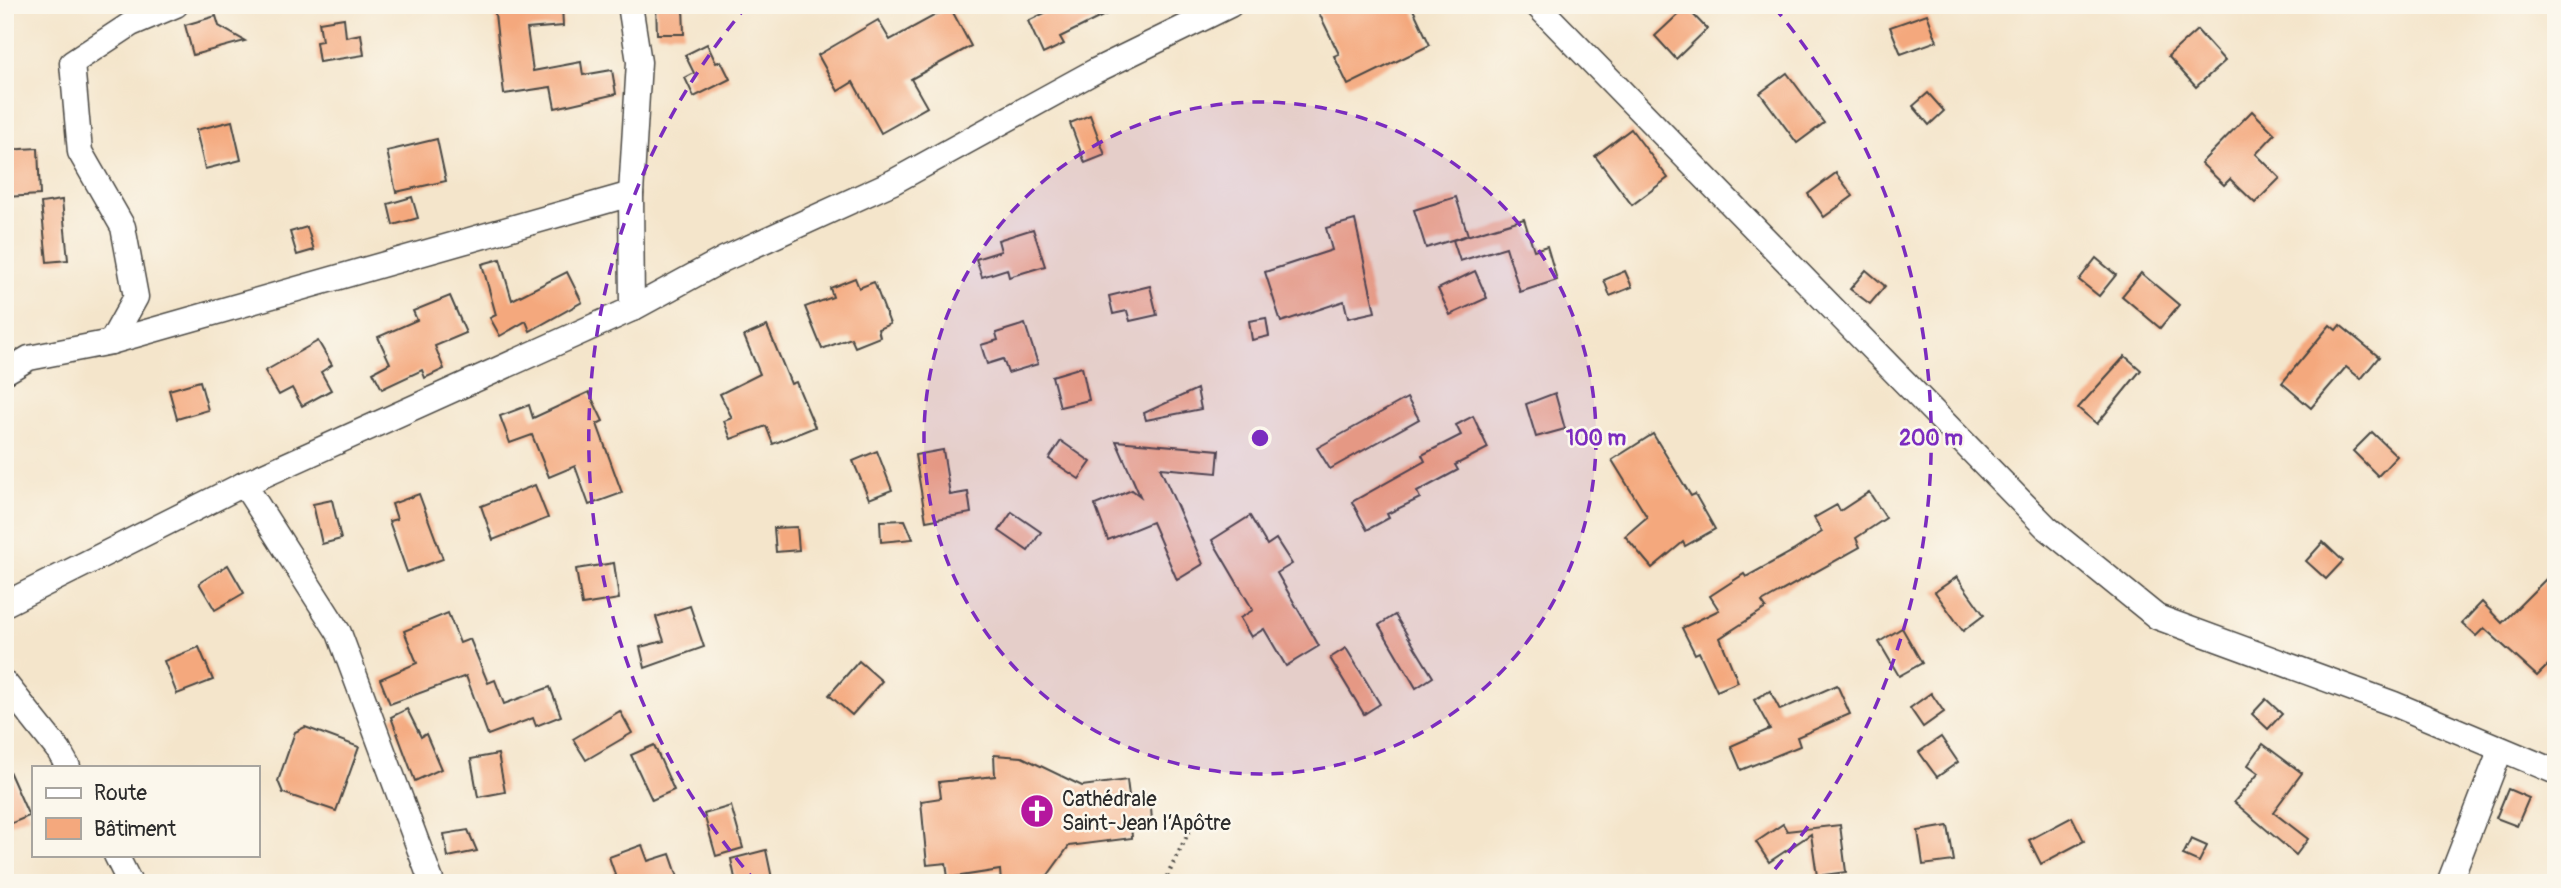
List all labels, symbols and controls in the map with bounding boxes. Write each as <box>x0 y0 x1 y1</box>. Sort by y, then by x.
text: 100 m <box>1566 425 1626 452</box>
text: 200 m <box>1899 425 1963 452</box>
centre of rings <box>1248 426 1272 450</box>
legend <box>32 766 259 856</box>
text: Route <box>94 780 147 807</box>
place label: Cathédrale Saint-Jean l’Apôtre <box>1062 786 1231 837</box>
church icon: Cathédrale Saint-Jean l’Apôtre <box>1018 792 1056 830</box>
text: Bâtiment <box>94 816 177 843</box>

